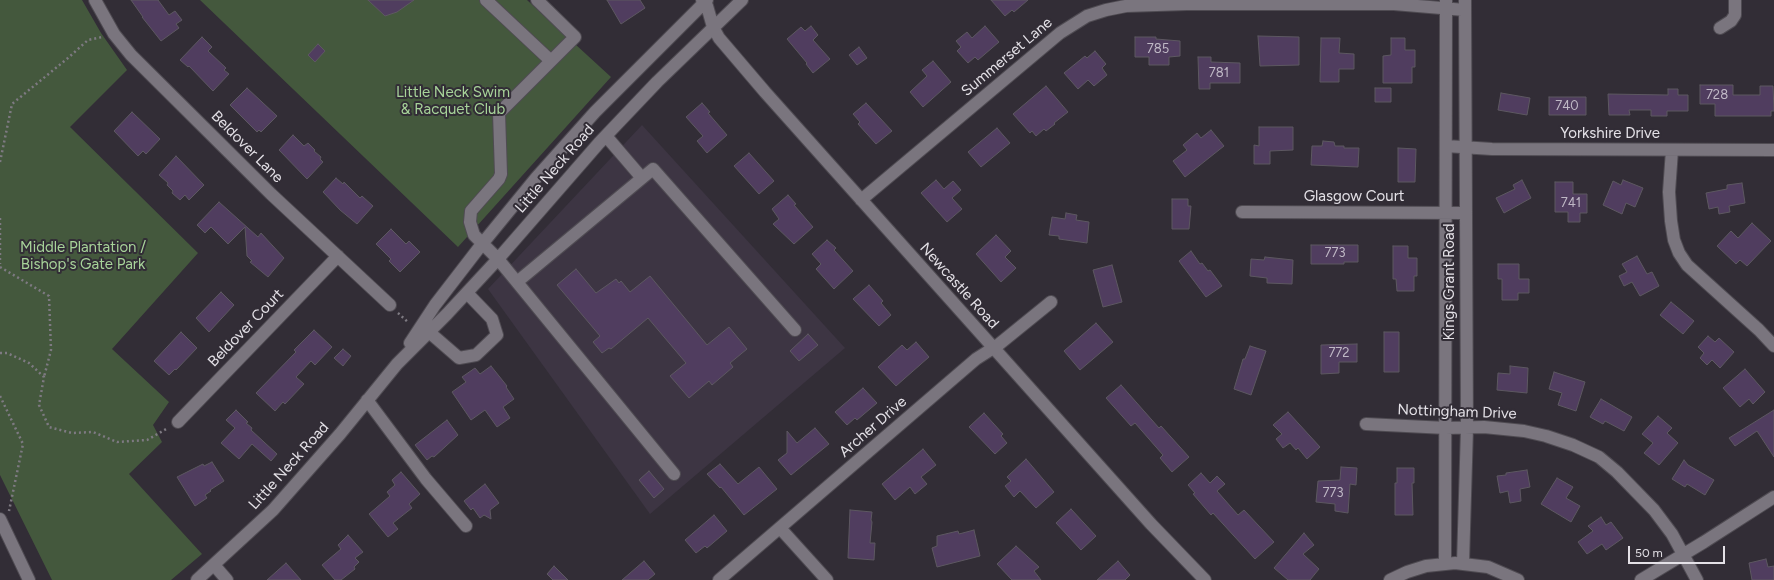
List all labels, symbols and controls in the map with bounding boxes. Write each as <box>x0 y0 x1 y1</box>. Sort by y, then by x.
street label: Summerset Lane <box>958 14 1056 100</box>
house number: 785 <box>1147 41 1169 57</box>
house number: 781 <box>1209 65 1229 81</box>
park label: Little Neck Swim & Racquet Club <box>396 84 510 119</box>
house number: 728 <box>1706 87 1728 103</box>
house number: 740 <box>1555 98 1579 114</box>
street label: Beldover Lane <box>207 107 287 187</box>
street label: Little Neck Road <box>512 121 598 217</box>
street label: Yorkshire Drive <box>1560 125 1660 143</box>
street label: Glasgow Court <box>1304 188 1404 206</box>
house number: 741 <box>1561 195 1581 211</box>
street label: Kings Grant Road <box>1441 224 1459 340</box>
park label: Middle Plantation / Bishop's Gate Park <box>20 239 146 274</box>
street label: Newcastle Road <box>916 239 1002 333</box>
house number: 773 <box>1324 245 1346 261</box>
street label: Beldover Court <box>204 285 288 371</box>
house number: 772 <box>1328 345 1350 361</box>
street label: Archer Drive <box>836 393 910 461</box>
street label: Nottingham Drive <box>1397 401 1517 423</box>
street label: Little Neck Road <box>245 419 333 513</box>
house number: 773 <box>1322 485 1344 501</box>
scale bar <box>1630 538 1727 564</box>
text: 50 m <box>1635 546 1663 560</box>

